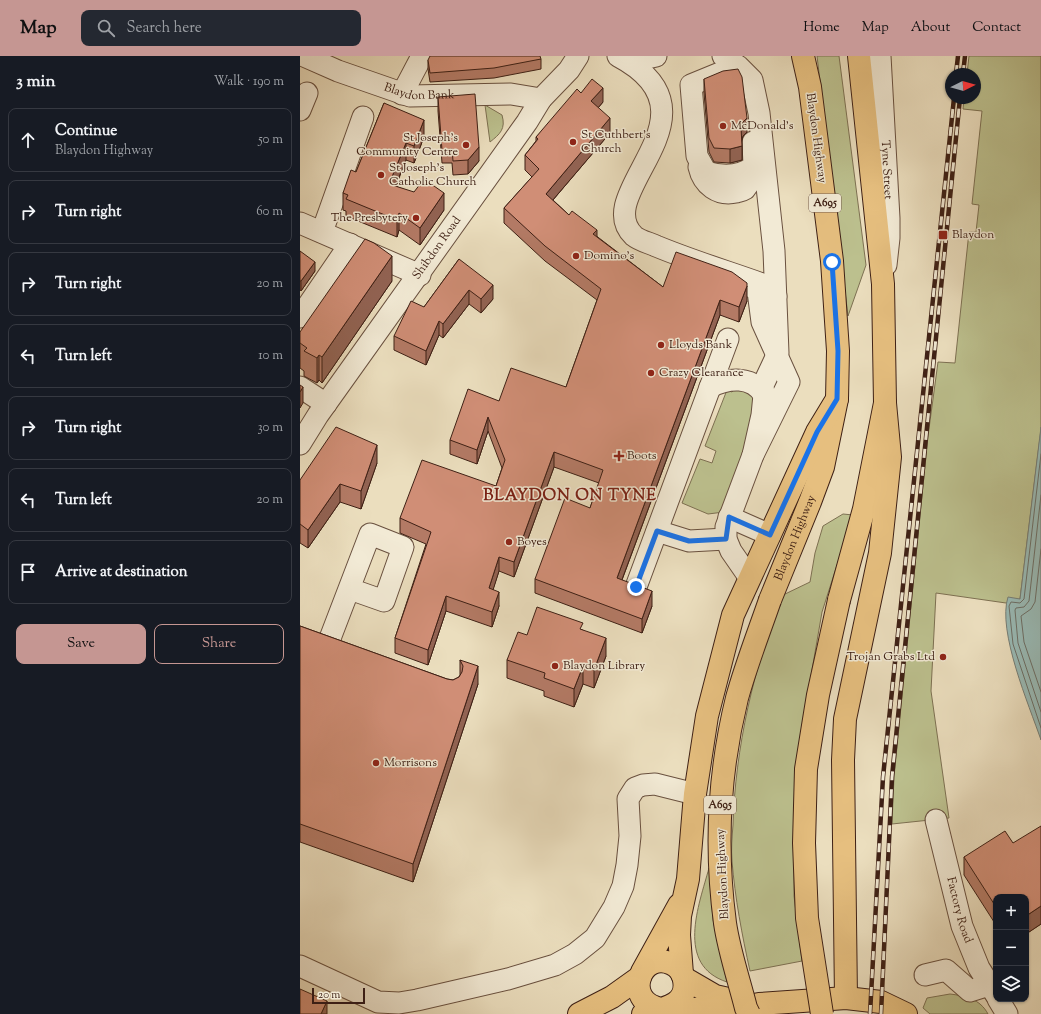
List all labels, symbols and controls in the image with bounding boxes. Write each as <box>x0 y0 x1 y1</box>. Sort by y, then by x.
search box <box>81 10 361 46</box>
text: Map <box>20 15 57 42</box>
icon: search <box>95 17 117 39</box>
text: Search here <box>127 18 202 39</box>
text: Home <box>803 18 840 38</box>
text: Map <box>862 18 889 38</box>
text: About <box>911 18 950 38</box>
text: Contact <box>972 18 1021 38</box>
north arrow <box>945 68 981 104</box>
text: 3 min <box>16 70 55 94</box>
text: Walk · 190 m <box>214 73 284 91</box>
street label: Blaydon Bank <box>381 79 455 105</box>
street label: Blaydon Highway <box>801 92 831 184</box>
place label: McDonald's <box>731 117 794 135</box>
text: Continue <box>55 121 117 142</box>
marker: McDonald's <box>718 121 728 131</box>
place label: St Cuthbert's Church <box>581 126 651 158</box>
icon: ahead <box>17 129 39 151</box>
place label: St Joseph's Community Centre <box>356 129 458 161</box>
text: 50 m <box>258 131 283 149</box>
marker: St Cuthbert's Church <box>568 137 578 147</box>
marker: St Joseph's Community Centre <box>461 140 471 150</box>
street label: Tyne Street <box>876 140 897 200</box>
text: Blaydon Highway <box>55 142 153 160</box>
place label: St Joseph's Catholic Church <box>389 159 477 191</box>
marker: St Joseph's Catholic Church <box>376 170 386 180</box>
road number: A695 <box>809 194 841 212</box>
icon: right <box>17 201 39 223</box>
text: Turn right <box>55 202 121 223</box>
text: 60 m <box>256 203 283 221</box>
place label: The Presbytery <box>331 209 408 227</box>
street label: Shibdon Road <box>408 213 466 284</box>
marker: The Presbytery <box>411 213 421 223</box>
place label: Blaydon <box>952 226 994 244</box>
marker: Blaydon <box>937 229 949 241</box>
place label: Domino's <box>584 247 634 265</box>
marker: Domino's <box>571 251 581 261</box>
route start <box>823 253 841 271</box>
icon: right <box>17 273 39 295</box>
text: Turn right <box>55 274 121 295</box>
text: 20 m <box>257 275 283 293</box>
place label: Lloyds Bank <box>669 336 733 354</box>
marker: Lloyds Bank <box>656 340 666 350</box>
icon: left <box>17 345 39 367</box>
text: Turn left <box>55 346 112 367</box>
text: 10 m <box>258 347 283 365</box>
place label: Crazy Clearance <box>659 364 744 382</box>
marker: Crazy Clearance <box>646 368 656 378</box>
icon: right <box>17 417 39 439</box>
text: Turn right <box>55 418 121 439</box>
text: 30 m <box>257 419 283 437</box>
place label: Boots <box>627 447 657 465</box>
marker: Boots <box>614 451 624 461</box>
district label: BLAYDON ON TYNE <box>483 485 657 508</box>
icon: left <box>17 489 39 511</box>
text: Turn left <box>55 490 112 511</box>
text: 20 m <box>257 491 283 509</box>
street label: Blaydon Highway <box>770 493 821 583</box>
place label: Boyes <box>517 533 547 551</box>
marker: Boyes <box>504 537 514 547</box>
icon: arrive <box>17 561 39 583</box>
text: Arrive at destination <box>55 562 188 583</box>
route end <box>627 578 645 596</box>
button: Save <box>16 624 146 664</box>
button: Share <box>154 624 284 664</box>
place label: Trojan Grabs Ltd <box>846 648 935 666</box>
marker: Trojan Grabs Ltd <box>938 652 948 662</box>
place label: Blaydon Library <box>563 657 645 675</box>
marker: Blaydon Library <box>550 661 560 671</box>
place label: Morrisons <box>384 754 437 772</box>
marker: Morrisons <box>371 758 381 768</box>
road number: A695 <box>704 796 736 814</box>
street label: Blaydon Highway <box>712 828 734 920</box>
street label: Factory Road <box>941 875 977 946</box>
map controls <box>993 894 1029 1002</box>
button: + <box>993 894 1029 930</box>
button: − <box>993 930 1029 966</box>
button: layers <box>993 966 1029 1002</box>
scale bar <box>312 986 365 1005</box>
text: 20 m <box>318 987 340 1003</box>

